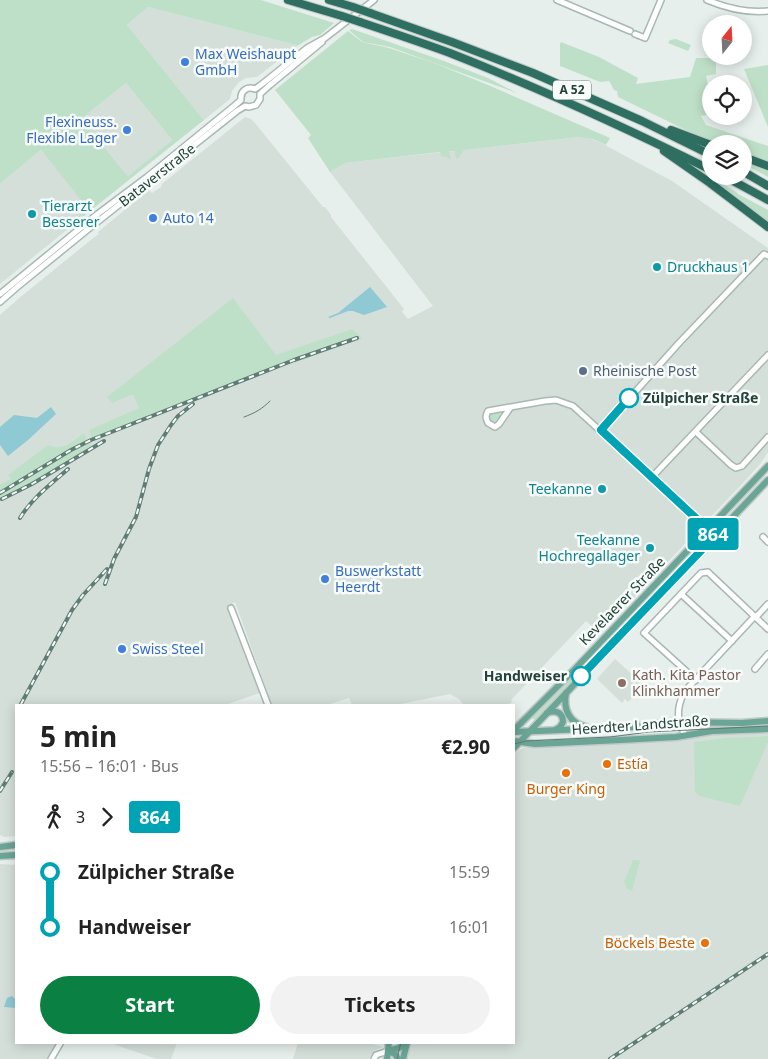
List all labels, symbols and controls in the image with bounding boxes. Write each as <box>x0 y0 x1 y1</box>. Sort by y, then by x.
north arrow <box>702 15 752 65</box>
map controls <box>702 15 752 185</box>
place label: Max Weishaupt GmbH <box>195 44 296 79</box>
marker: Max Weishaupt GmbH <box>179 56 191 68</box>
button: locate <box>702 75 752 125</box>
road number: A 52 <box>553 80 591 100</box>
place label: Flexineuss. Flexible Lager <box>26 112 117 147</box>
marker: Flexineuss. Flexible Lager <box>121 124 133 136</box>
button: layers <box>702 135 752 185</box>
street label: Bataverstraße <box>114 139 199 211</box>
place label: Tierarzt Besserer <box>42 196 100 231</box>
marker: Tierarzt Besserer <box>26 208 38 220</box>
place label: Auto 14 <box>163 208 214 227</box>
marker: Auto 14 <box>147 212 159 224</box>
place label: Druckhaus 1 <box>667 257 749 276</box>
marker: Druckhaus 1 <box>651 261 663 273</box>
place label: Rheinische Post <box>593 361 696 380</box>
marker: Rheinische Post <box>577 365 589 377</box>
marker: Zülpicher Straße <box>619 388 639 408</box>
place label: Zülpicher Straße <box>643 388 758 407</box>
place label: Teekanne <box>529 479 592 498</box>
marker: Teekanne <box>596 483 608 495</box>
line badge: 864 <box>684 518 742 550</box>
text: 864 <box>698 522 728 546</box>
place label: Teekanne Hochregallager <box>539 530 640 565</box>
marker: Teekanne Hochregallager <box>644 542 656 554</box>
street label: Kevelaerer Straße <box>574 552 669 649</box>
place label: Buswerkstatt Heerdt <box>335 561 421 596</box>
marker: Buswerkstatt Heerdt <box>319 573 331 585</box>
place label: Swiss Steel <box>132 639 204 658</box>
marker: Swiss Steel <box>116 643 128 655</box>
place label: Kath. Kita Pastor Klinkhammer <box>632 665 741 700</box>
place label: Handweiser <box>484 666 568 685</box>
marker: Handweiser <box>571 666 591 686</box>
marker: Kath. Kita Pastor Klinkhammer <box>616 677 628 689</box>
street label: Heerdter Landstraße <box>571 710 709 739</box>
text: 5 min <box>40 717 117 755</box>
text: €2.90 <box>441 734 490 760</box>
place label: Estía <box>617 754 648 773</box>
text: 15:56 – 16:01 · Bus <box>40 755 179 777</box>
marker: Estía <box>601 758 613 770</box>
marker: Burger King <box>560 767 572 779</box>
place label: Burger King <box>527 779 605 798</box>
icon: walk <box>40 803 68 831</box>
icon: forward <box>93 803 121 831</box>
text: 864 <box>139 805 170 829</box>
text: 3 <box>76 806 85 828</box>
text: Zülpicher Straße <box>78 859 235 885</box>
text: 15:59 <box>449 861 490 883</box>
text: Handweiser <box>78 914 191 940</box>
text: 16:01 <box>449 916 490 938</box>
place label: Böckels Beste <box>605 933 695 952</box>
marker: Böckels Beste <box>699 937 711 949</box>
button: Start <box>40 976 260 1034</box>
button: Tickets <box>270 976 490 1034</box>

